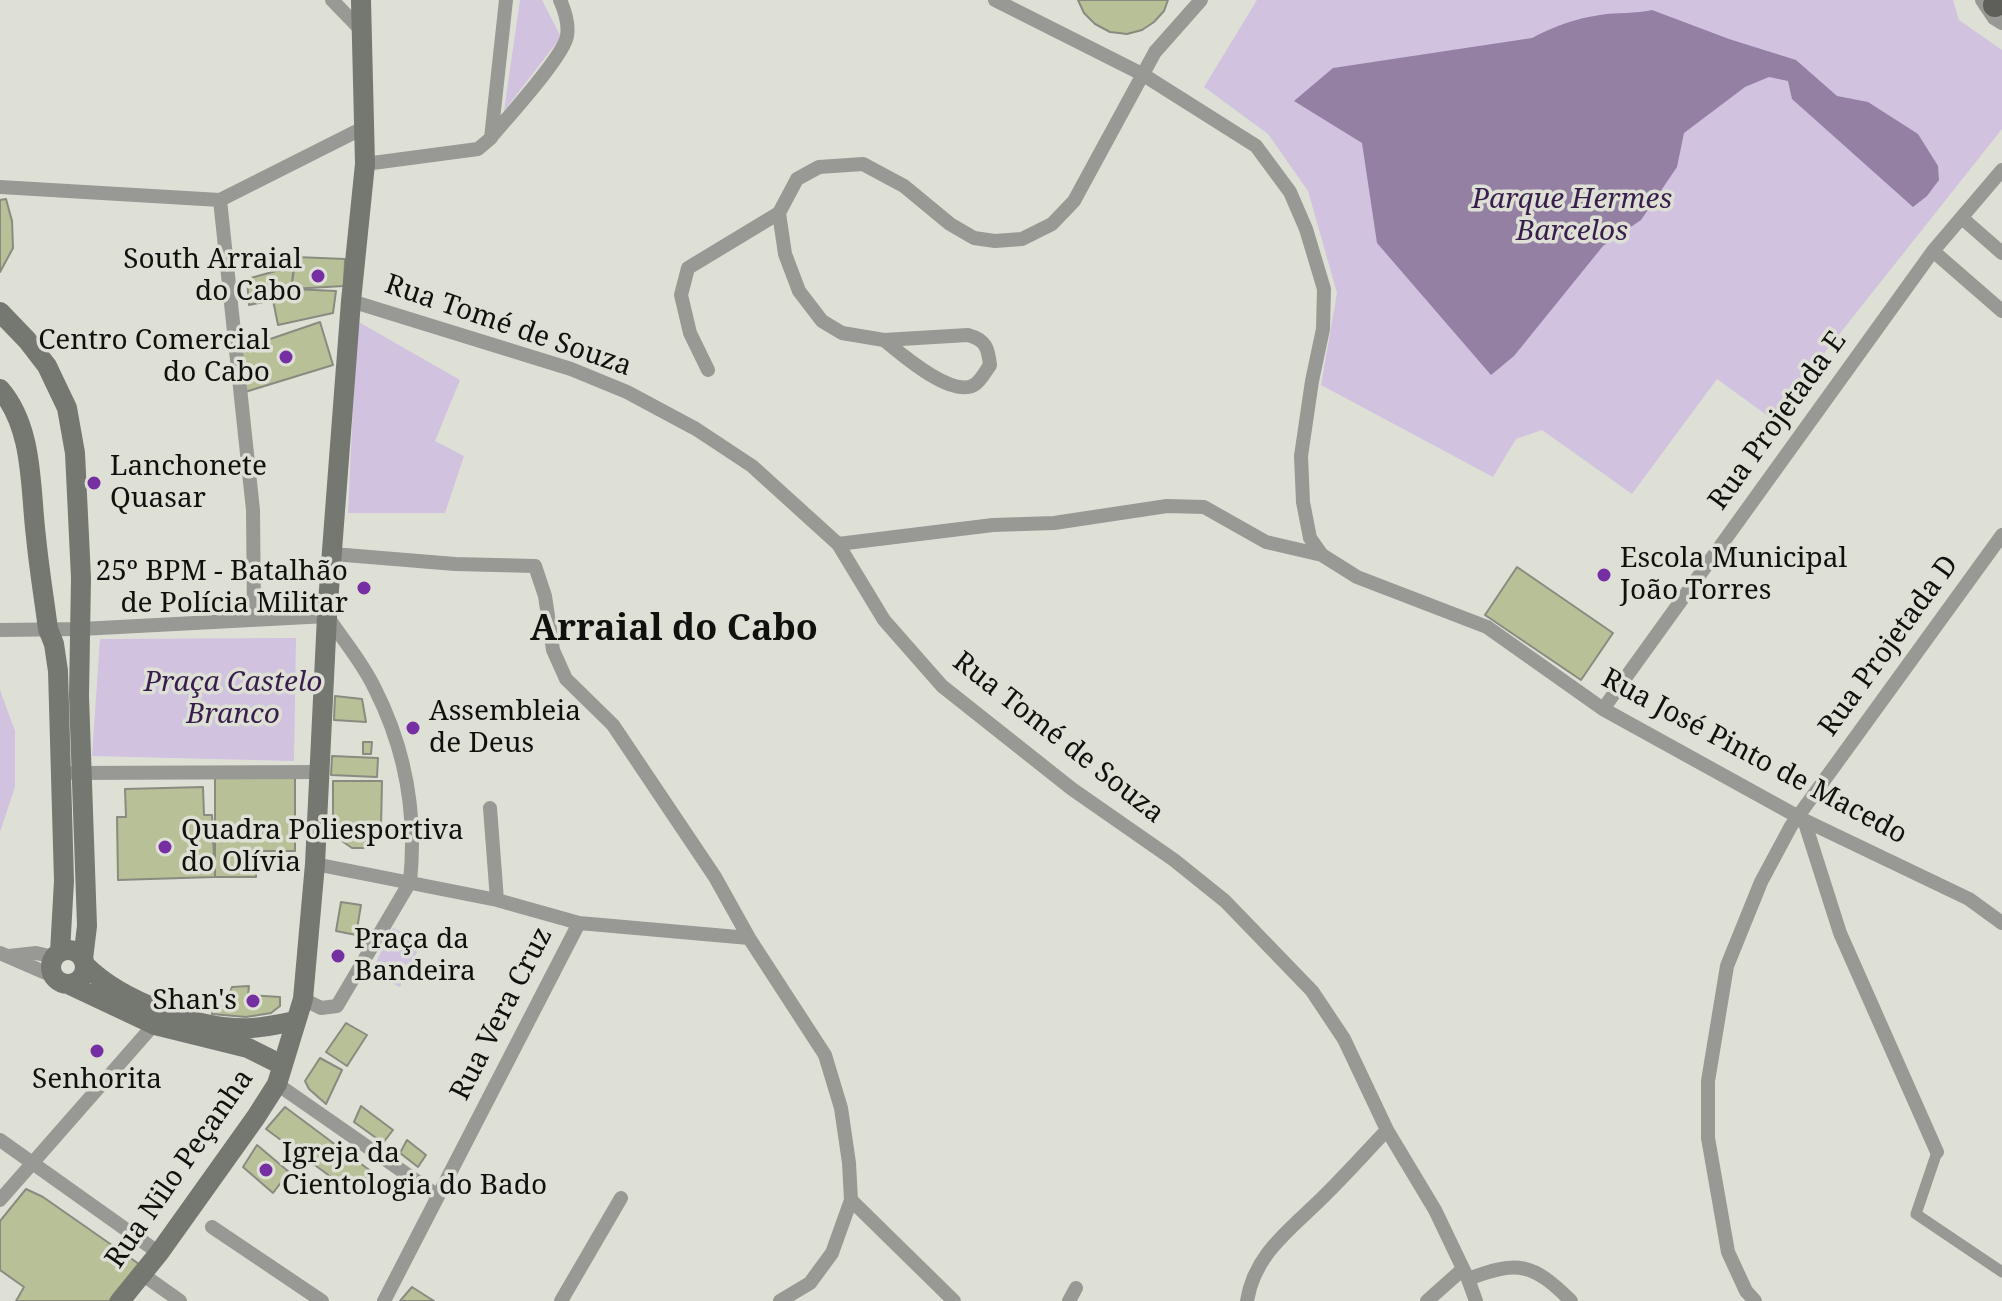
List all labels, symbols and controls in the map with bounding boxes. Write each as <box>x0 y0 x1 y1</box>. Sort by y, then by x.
park label: Parque Hermes Barcelos <box>1472 183 1672 249</box>
place label: South Arraial do Cabo <box>123 243 302 309</box>
marker: South Arraial do Cabo <box>309 267 327 285</box>
street label: Rua Tomé de Souza <box>380 268 636 384</box>
place label: Centro Comercial do Cabo <box>38 324 270 390</box>
street label: Rua Projetada E <box>1702 325 1854 517</box>
marker: Centro Comercial do Cabo <box>277 348 295 366</box>
place label: Lanchonete Quasar <box>110 450 267 516</box>
marker: Lanchonete Quasar <box>85 474 103 492</box>
place label: Escola Municipal João Torres <box>1620 542 1847 608</box>
street label: Rua Projetada D <box>1812 549 1966 743</box>
place label: 25º BPM - Batalhão de Polícia Militar <box>95 555 348 621</box>
marker: Escola Municipal João Torres <box>1595 566 1613 584</box>
marker: 25º BPM - Batalhão de Polícia Militar <box>355 579 373 597</box>
district label: Arraial do Cabo <box>530 608 818 652</box>
street label: Rua Tomé de Souza <box>946 645 1170 831</box>
street label: Rua José Pinto de Macedo <box>1596 662 1912 852</box>
park label: Praça Castelo Branco <box>144 666 322 732</box>
place label: Assembleia de Deus <box>429 695 581 761</box>
marker: Assembleia de Deus <box>404 719 422 737</box>
place label: Quadra Poliesportiva do Olívia <box>181 814 464 880</box>
marker: Quadra Poliesportiva do Olívia <box>156 838 174 856</box>
street label: Rua Vera Cruz <box>444 922 560 1106</box>
place label: Praça da Bandeira <box>354 923 476 989</box>
marker: Praça da Bandeira <box>329 947 347 965</box>
place label: Shan's <box>152 984 237 1018</box>
marker: Shan's <box>244 992 262 1010</box>
marker: Senhorita <box>88 1042 106 1060</box>
place label: Senhorita <box>32 1063 162 1097</box>
street label: Rua Nilo Peçanha <box>99 1063 261 1275</box>
place label: Igreja da Cientologia do Bado <box>282 1137 547 1203</box>
marker: Igreja da Cientologia do Bado <box>257 1161 275 1179</box>

